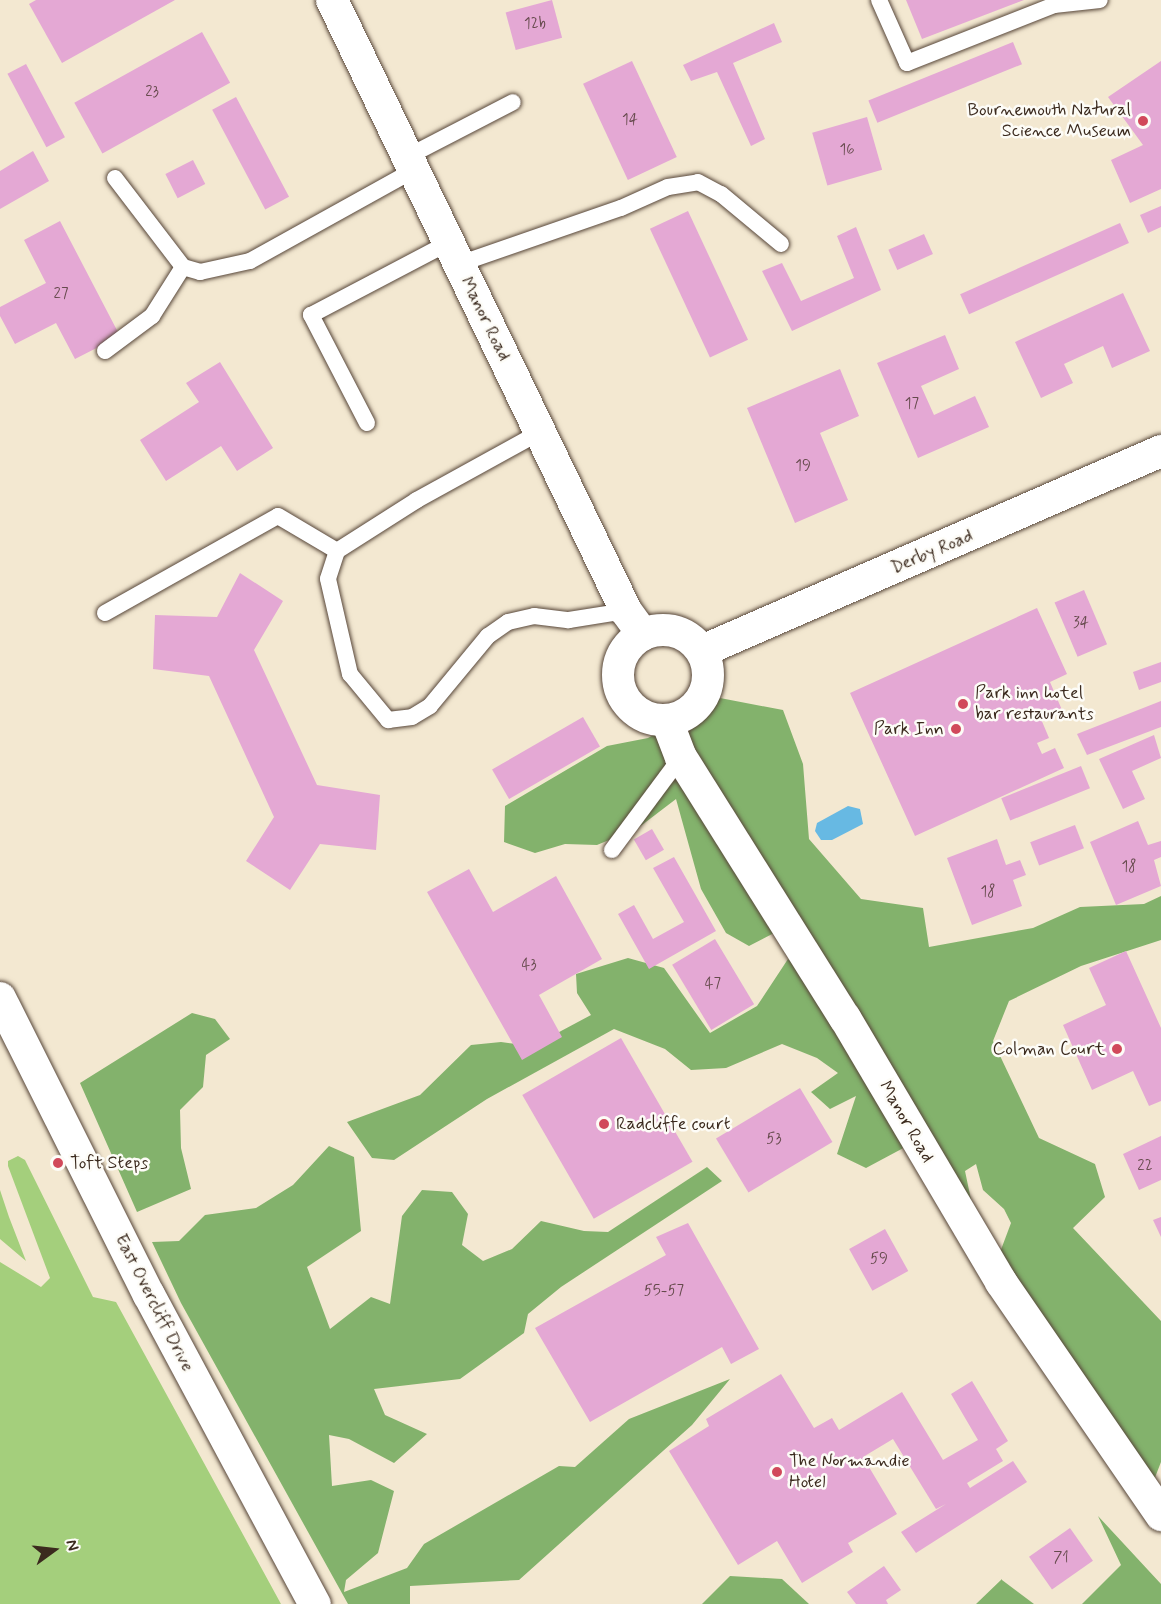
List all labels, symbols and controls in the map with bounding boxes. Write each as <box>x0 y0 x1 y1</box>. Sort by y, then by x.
house number: 12b <box>524 16 546 34</box>
house number: 23 <box>145 84 159 102</box>
place label: Bournemouth Natural Science Museum <box>968 100 1131 142</box>
house number: 14 <box>622 112 638 130</box>
marker: Bournemouth Natural Science Museum <box>1136 114 1150 128</box>
house number: 16 <box>840 142 854 160</box>
street label: Manor Road <box>455 273 515 365</box>
house number: 27 <box>54 286 68 304</box>
house number: 17 <box>905 396 919 414</box>
house number: 19 <box>795 458 811 476</box>
street label: Derby Road <box>888 525 976 579</box>
house number: 34 <box>1073 615 1089 633</box>
place label: Park inn hotel bar restaurants <box>975 683 1093 726</box>
marker: Park inn hotel bar restaurants <box>956 697 970 711</box>
place label: Park Inn <box>875 718 944 740</box>
marker: Park Inn <box>949 722 963 736</box>
house number: 18 <box>1122 859 1136 877</box>
house number: 18 <box>981 884 995 902</box>
house number: 43 <box>521 957 537 975</box>
house number: 47 <box>705 976 721 994</box>
place label: Colman Court <box>995 1038 1105 1060</box>
marker: Colman Court <box>1110 1042 1124 1056</box>
street label: Manor Road <box>874 1077 938 1167</box>
place label: Radcliffe court <box>616 1113 729 1135</box>
marker: Radcliffe court <box>597 1117 611 1131</box>
house number: 53 <box>766 1131 782 1149</box>
place label: Toft Steps <box>70 1152 148 1174</box>
marker: Toft Steps <box>51 1156 65 1170</box>
house number: 22 <box>1137 1158 1153 1176</box>
street label: East Overcliff Drive <box>110 1231 198 1375</box>
house number: 59 <box>870 1251 888 1269</box>
house number: 55-57 <box>644 1283 684 1301</box>
place label: The Normandie Hotel <box>789 1451 907 1494</box>
marker: The Normandie Hotel <box>770 1465 784 1479</box>
north arrow <box>24 1520 84 1580</box>
text: N <box>60 1537 83 1553</box>
house number: 71 <box>1053 1550 1069 1568</box>

